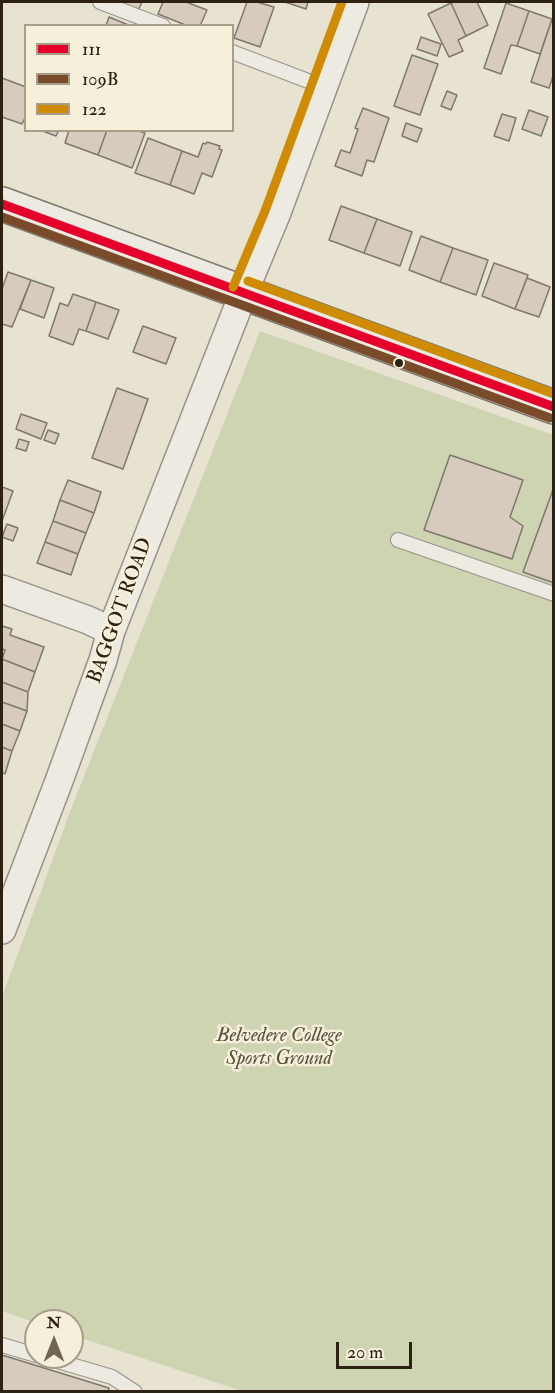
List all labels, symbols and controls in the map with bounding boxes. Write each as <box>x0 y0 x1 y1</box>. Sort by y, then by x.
legend <box>24 24 234 132</box>
text: 111 <box>82 38 101 61</box>
text: 109B <box>82 68 119 91</box>
text: 122 <box>82 98 107 121</box>
unlabelled marker <box>393 357 405 369</box>
street label: BAGGOT ROAD <box>83 535 159 687</box>
park label: Belvedere College Sports Ground <box>216 1025 342 1072</box>
north arrow <box>24 1309 84 1369</box>
text: N <box>47 1313 61 1333</box>
scale bar <box>339 1330 416 1368</box>
text: 20 m <box>347 1341 383 1364</box>

